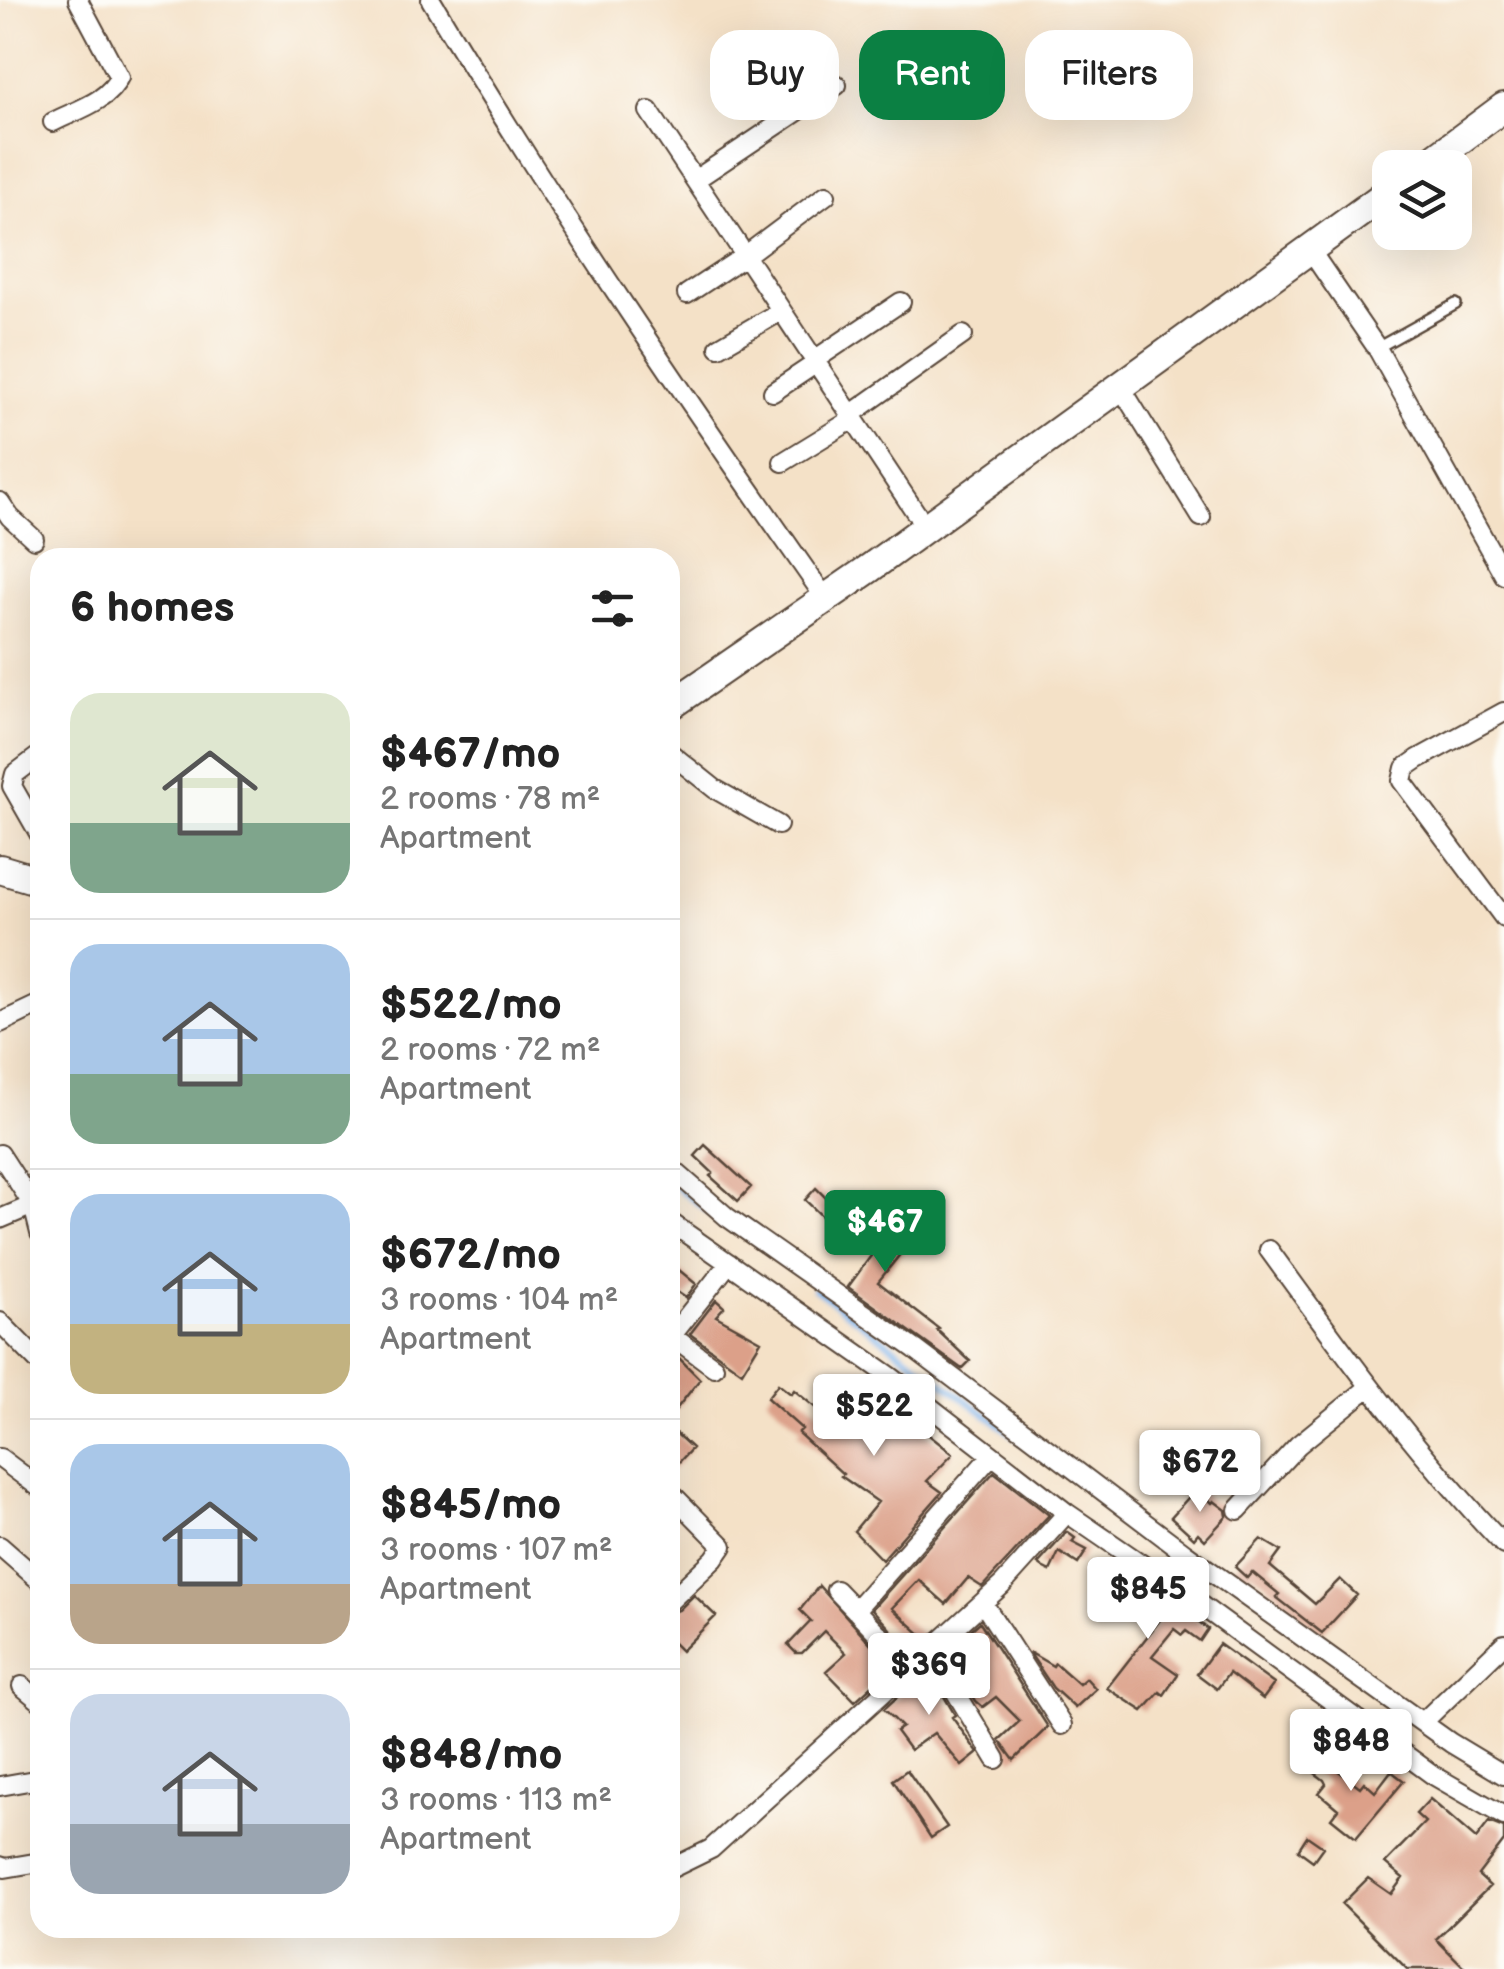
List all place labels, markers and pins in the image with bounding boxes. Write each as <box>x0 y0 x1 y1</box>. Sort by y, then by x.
pin: $467 <box>826 1190 944 1275</box>
pin: $522 <box>815 1374 933 1459</box>
pin: $672 <box>1141 1430 1259 1515</box>
pin: $845 <box>1089 1557 1207 1642</box>
pin: $369 <box>870 1633 988 1718</box>
pin: $848 <box>1292 1709 1410 1794</box>

